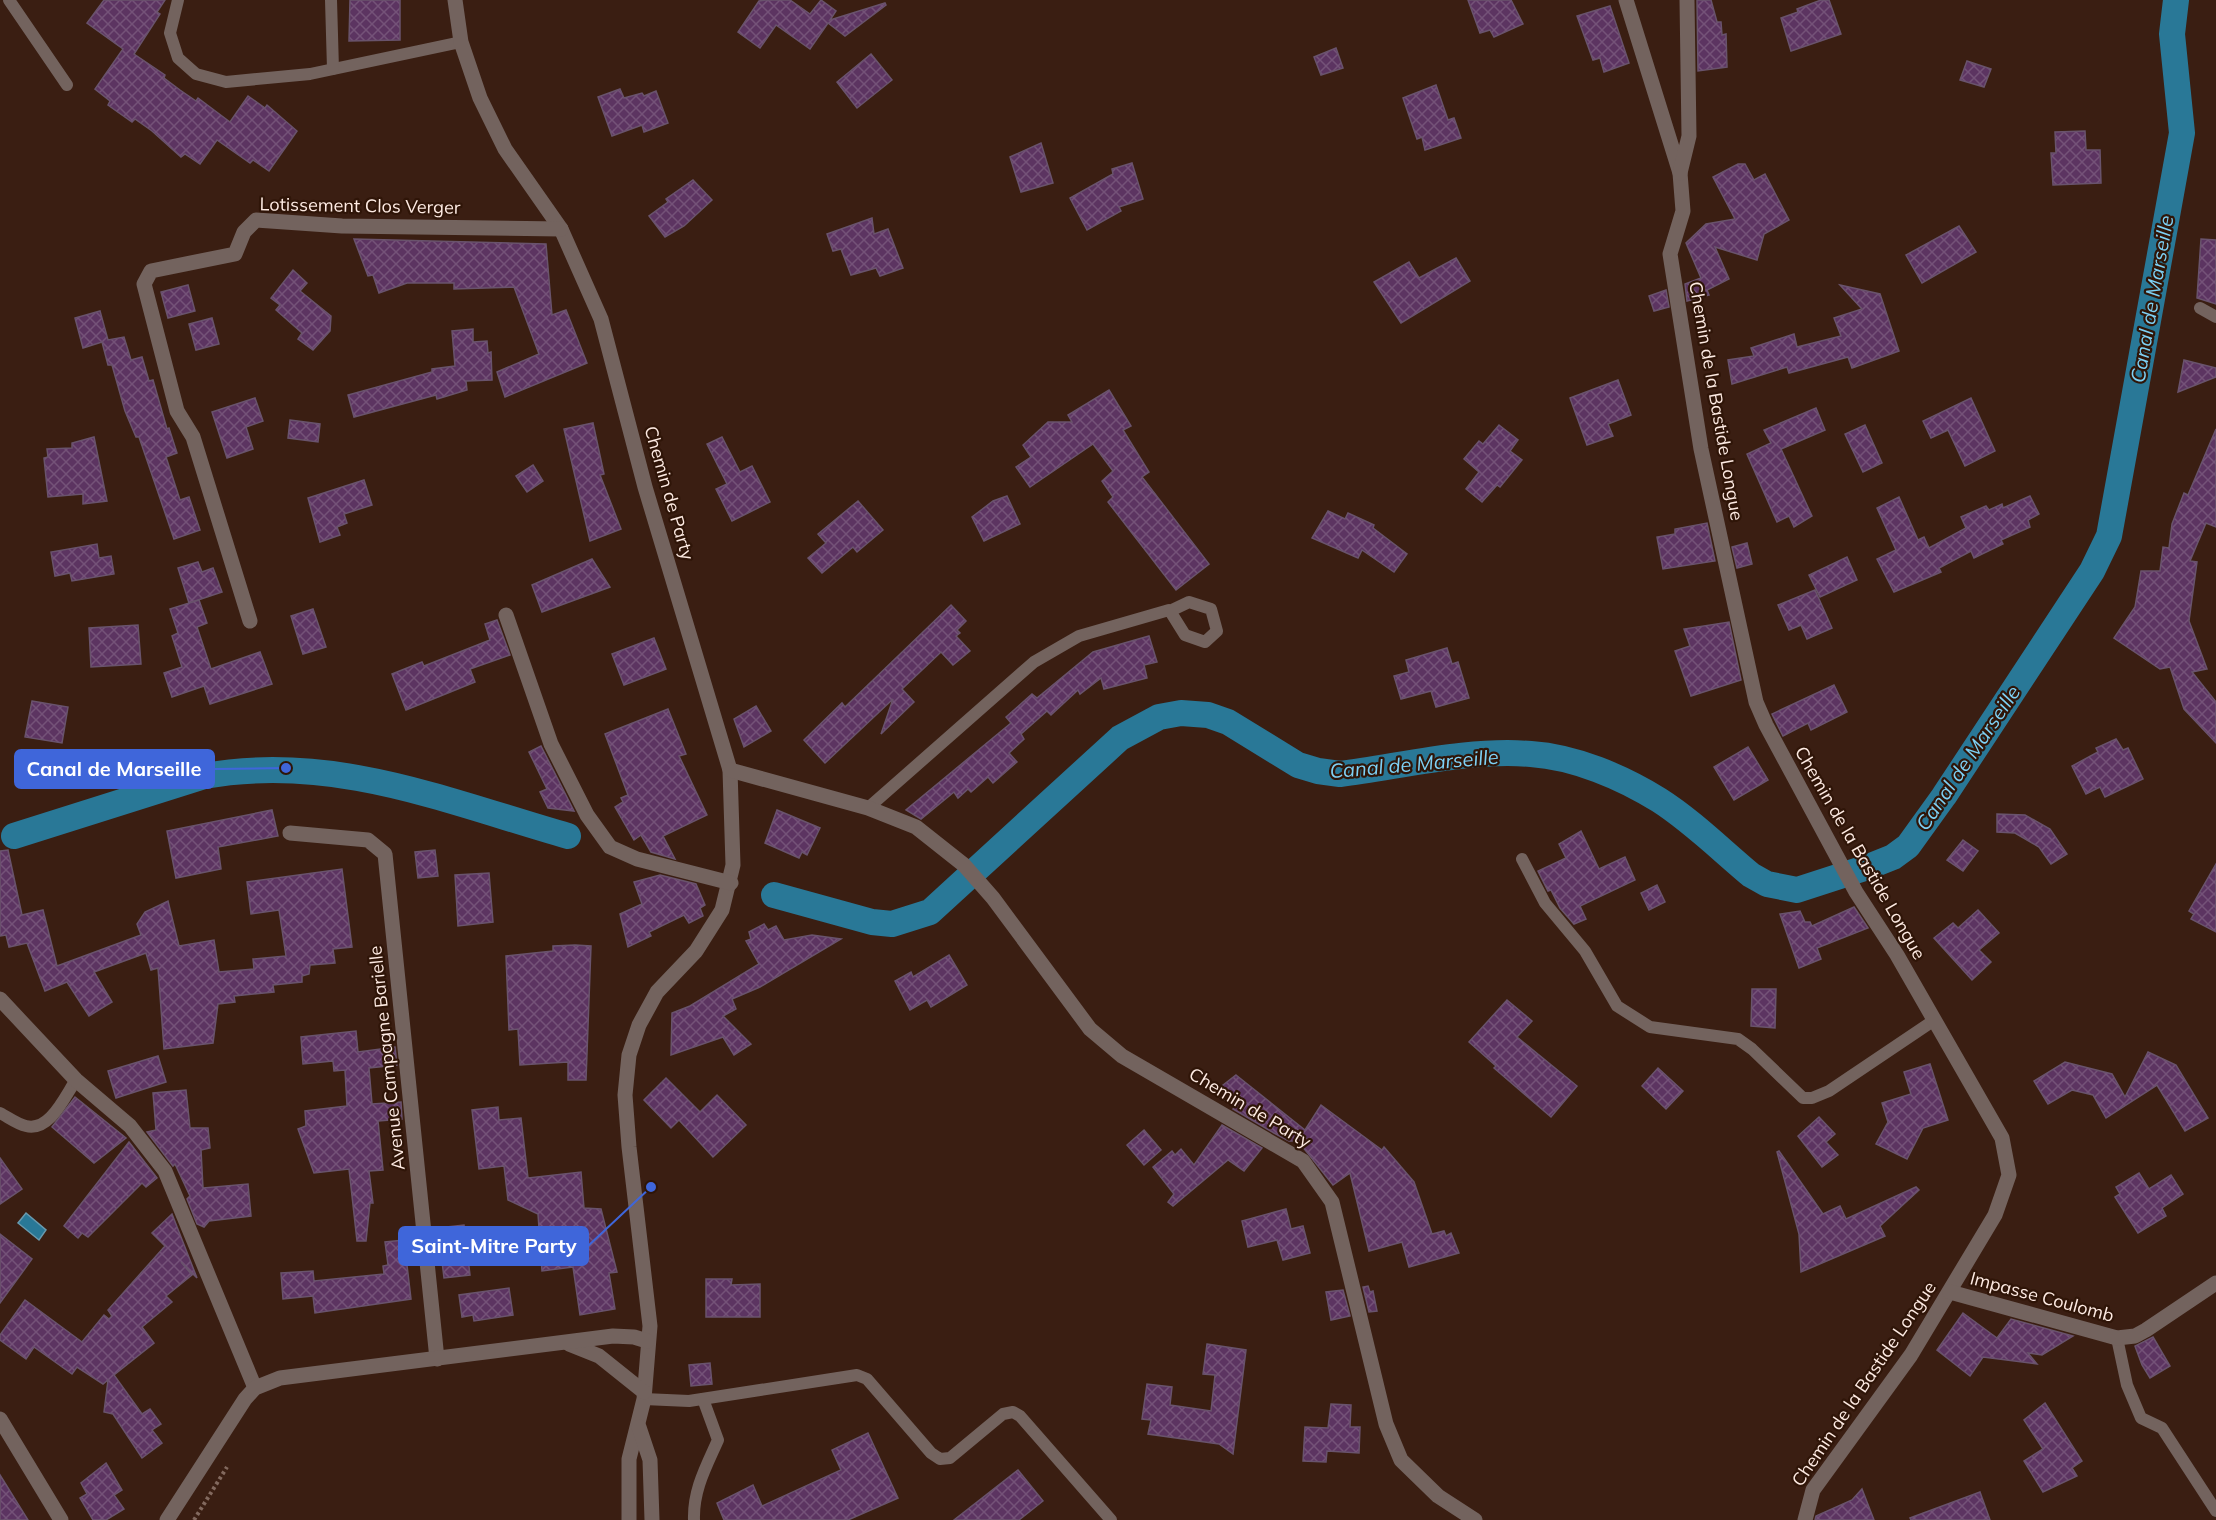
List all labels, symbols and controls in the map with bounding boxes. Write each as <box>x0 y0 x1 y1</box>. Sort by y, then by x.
street label: Lotissement Clos Verger <box>259 192 461 219</box>
water label: Canal de Marseille <box>2124 213 2179 385</box>
street label: Chemin de la Bastide Longue <box>1684 280 1749 522</box>
street label: Chemin de Party <box>639 423 700 563</box>
water label: Canal de Marseille <box>1910 680 2025 835</box>
street label: Chemin de la Bastide Longue <box>1790 742 1931 963</box>
water label: Canal de Marseille <box>1328 744 1500 783</box>
callout: Canal de Marseille <box>15 750 214 788</box>
text: Canal de Marseille <box>27 756 201 781</box>
street label: Avenue Campagne Barielle <box>363 945 410 1171</box>
street label: Chemin de Party <box>1185 1062 1316 1153</box>
callout: Saint-Mitre Party <box>399 1227 588 1265</box>
text: Saint-Mitre Party <box>411 1233 577 1258</box>
street label: Impasse Coulomb <box>1968 1266 2117 1327</box>
street label: Chemin de la Bastide Longue <box>1786 1277 1941 1491</box>

